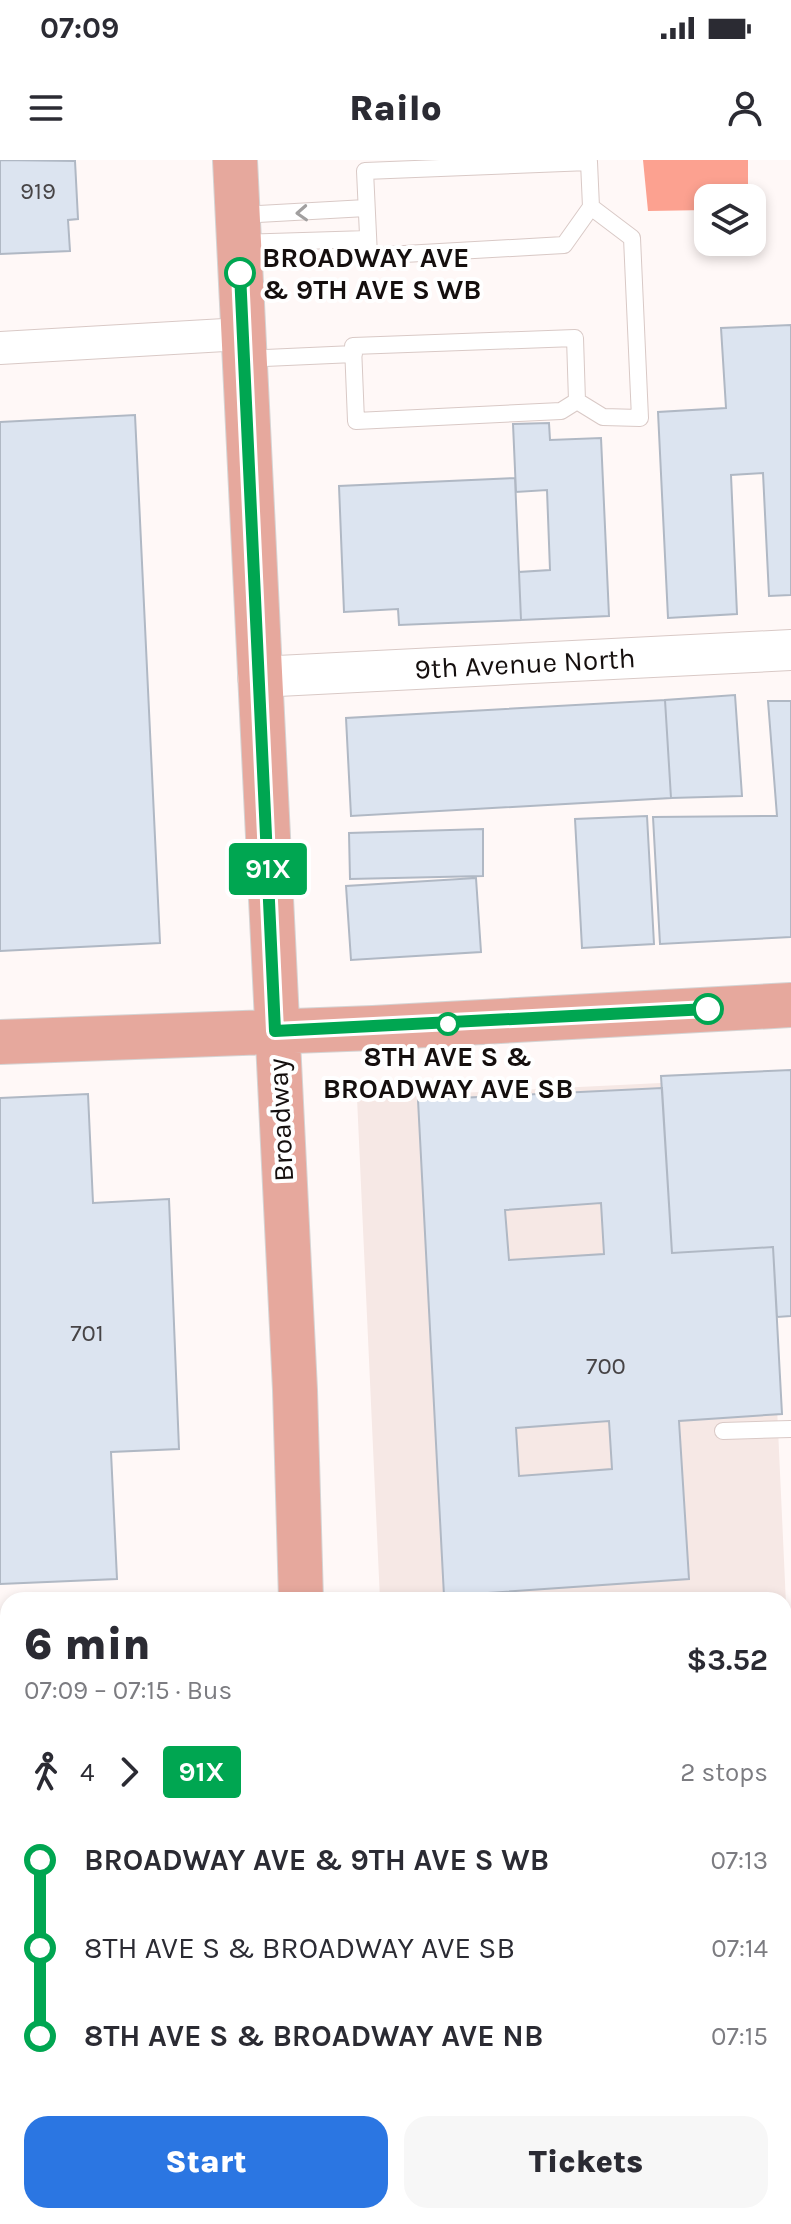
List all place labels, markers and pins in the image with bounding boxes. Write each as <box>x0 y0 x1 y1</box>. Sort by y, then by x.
place label: BROADWAY AVE & 9TH AVE S WB <box>262 241 481 306</box>
marker: BROADWAY AVE & 9TH AVE S WB <box>225 258 255 288</box>
unlabelled marker <box>693 994 723 1024</box>
marker: 8TH AVE S & BROADWAY AVE SB <box>437 1013 459 1035</box>
place label: 8TH AVE S & BROADWAY AVE SB <box>323 1040 573 1105</box>

